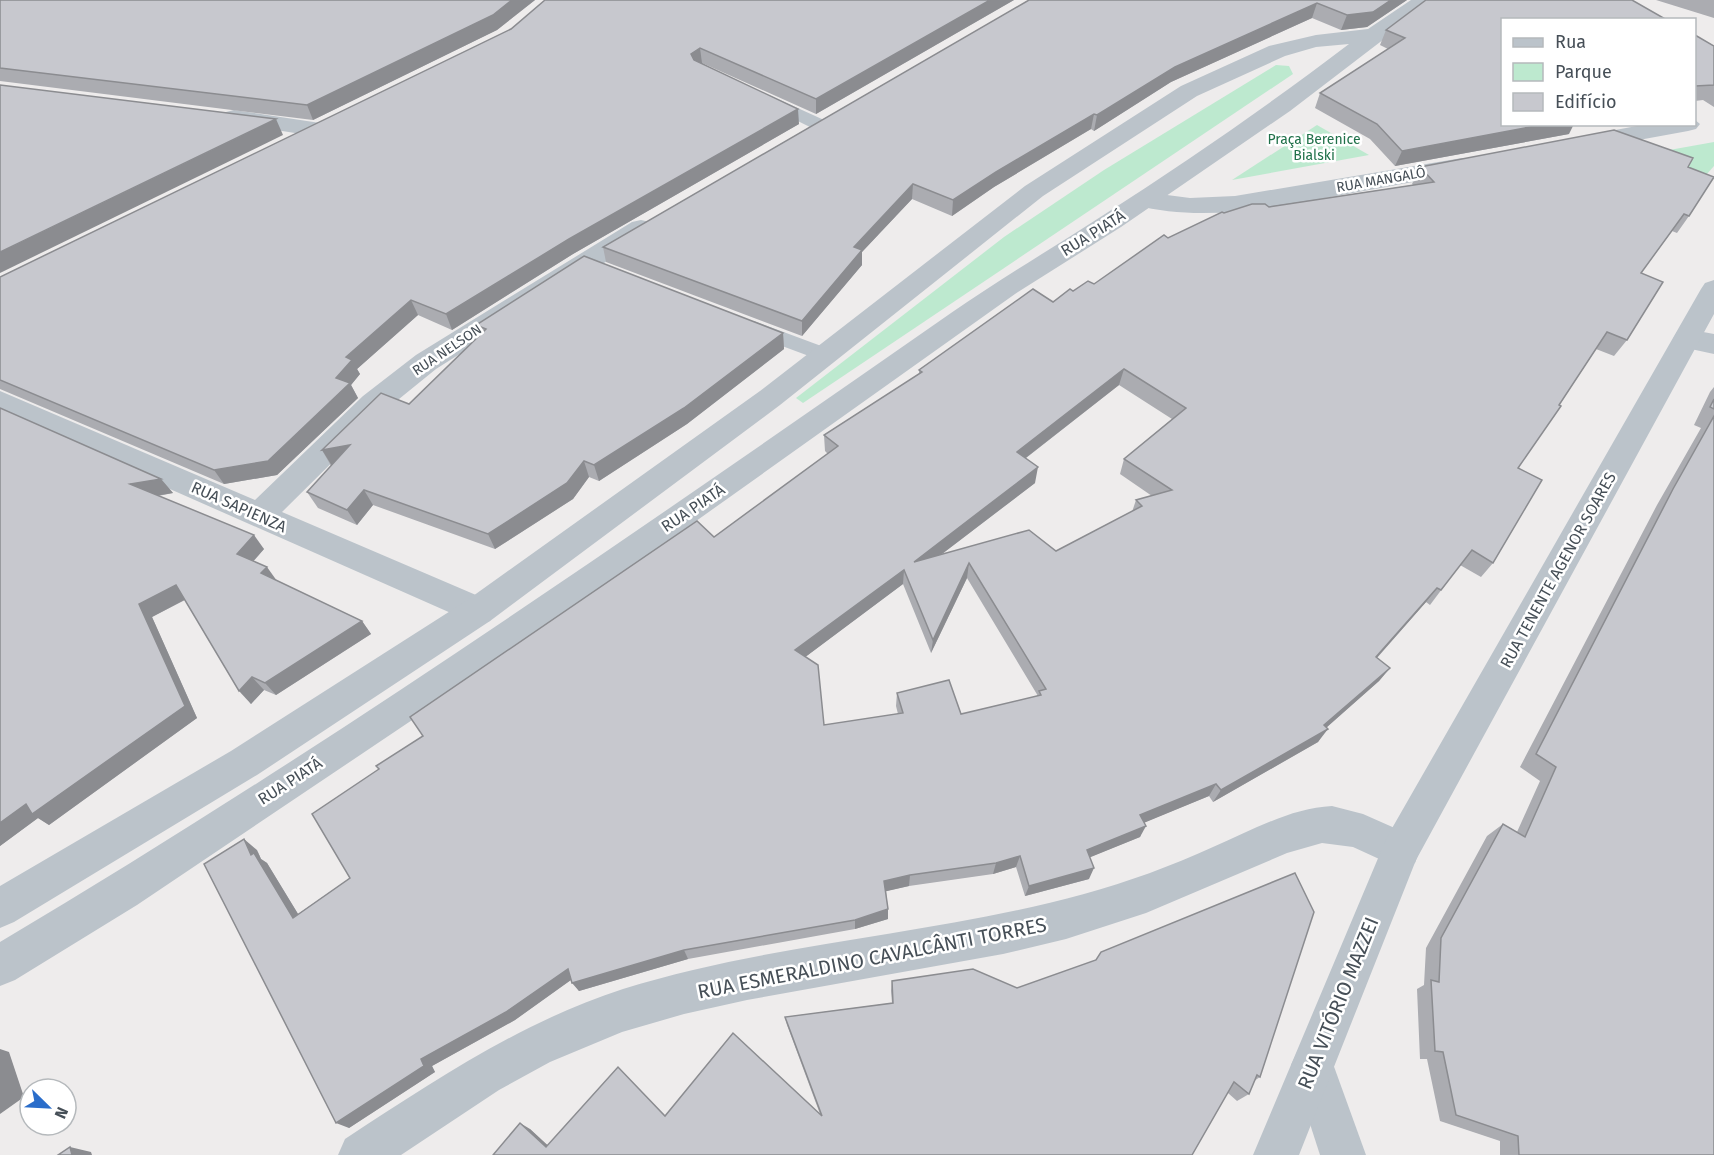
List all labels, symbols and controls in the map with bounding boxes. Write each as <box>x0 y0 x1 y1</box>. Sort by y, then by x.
legend <box>1501 18 1696 126</box>
text: Rua <box>1555 31 1586 53</box>
text: Parque <box>1555 61 1612 83</box>
text: Edifício <box>1555 91 1617 113</box>
park label: Praça Berenice Bialski <box>1267 131 1361 164</box>
street label: RUA MANGALÔ <box>1335 163 1427 196</box>
street label: RUA PIATÁ <box>1057 204 1129 260</box>
street label: RUA NELSON <box>409 321 485 379</box>
street label: RUA TENENTE AGENOR SOARES <box>1496 469 1620 671</box>
street label: RUA SAPIENZA <box>188 478 290 537</box>
street label: RUA PIATÁ <box>657 479 729 536</box>
street label: RUA PIATÁ <box>254 752 326 809</box>
street label: RUA ESMERALDINO CAVALCÂNTI TORRES <box>695 912 1049 1004</box>
street label: RUA VITÓRIO MAZZEI <box>1292 913 1384 1093</box>
north arrow <box>18 1077 78 1137</box>
text: N <box>50 1104 72 1122</box>

